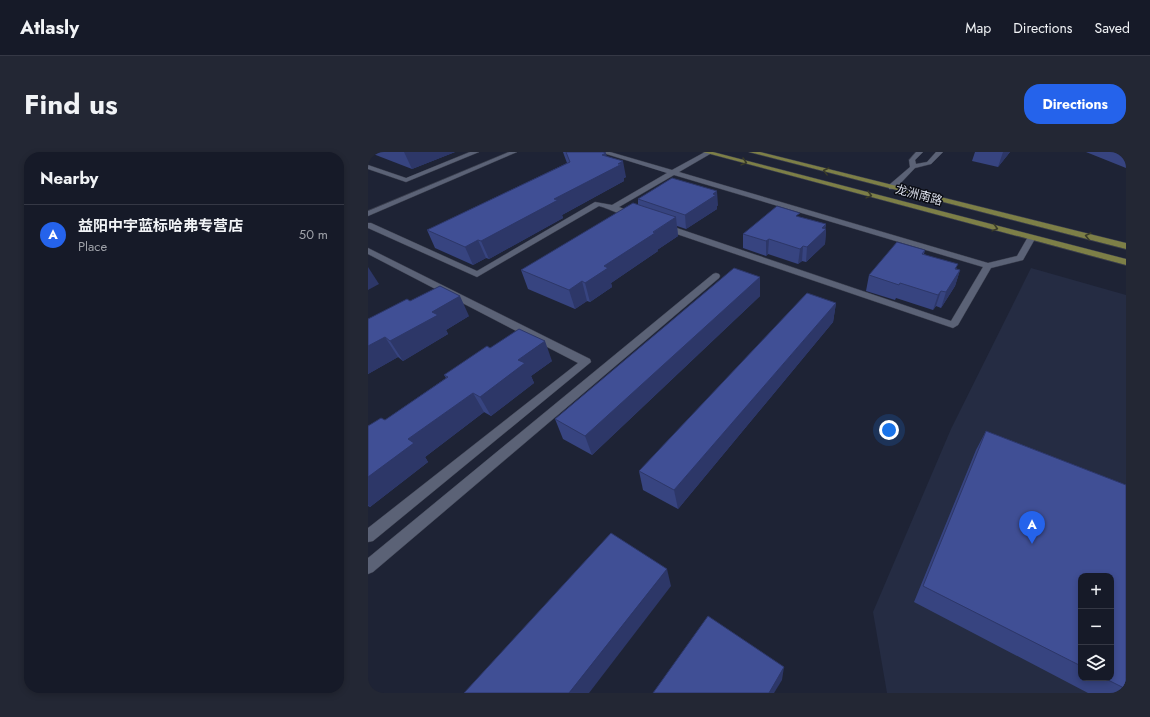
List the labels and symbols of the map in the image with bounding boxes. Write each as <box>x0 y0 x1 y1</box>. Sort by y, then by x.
one-way arrow <box>740 157 747 166</box>
one-way arrow <box>823 167 830 175</box>
street label: 龙洲南路 <box>893 180 945 210</box>
one-way arrow <box>866 190 873 199</box>
one-way arrow <box>992 223 998 231</box>
one-way arrow <box>1085 233 1091 241</box>
your location <box>879 420 899 440</box>
pin: A <box>1019 511 1045 544</box>

